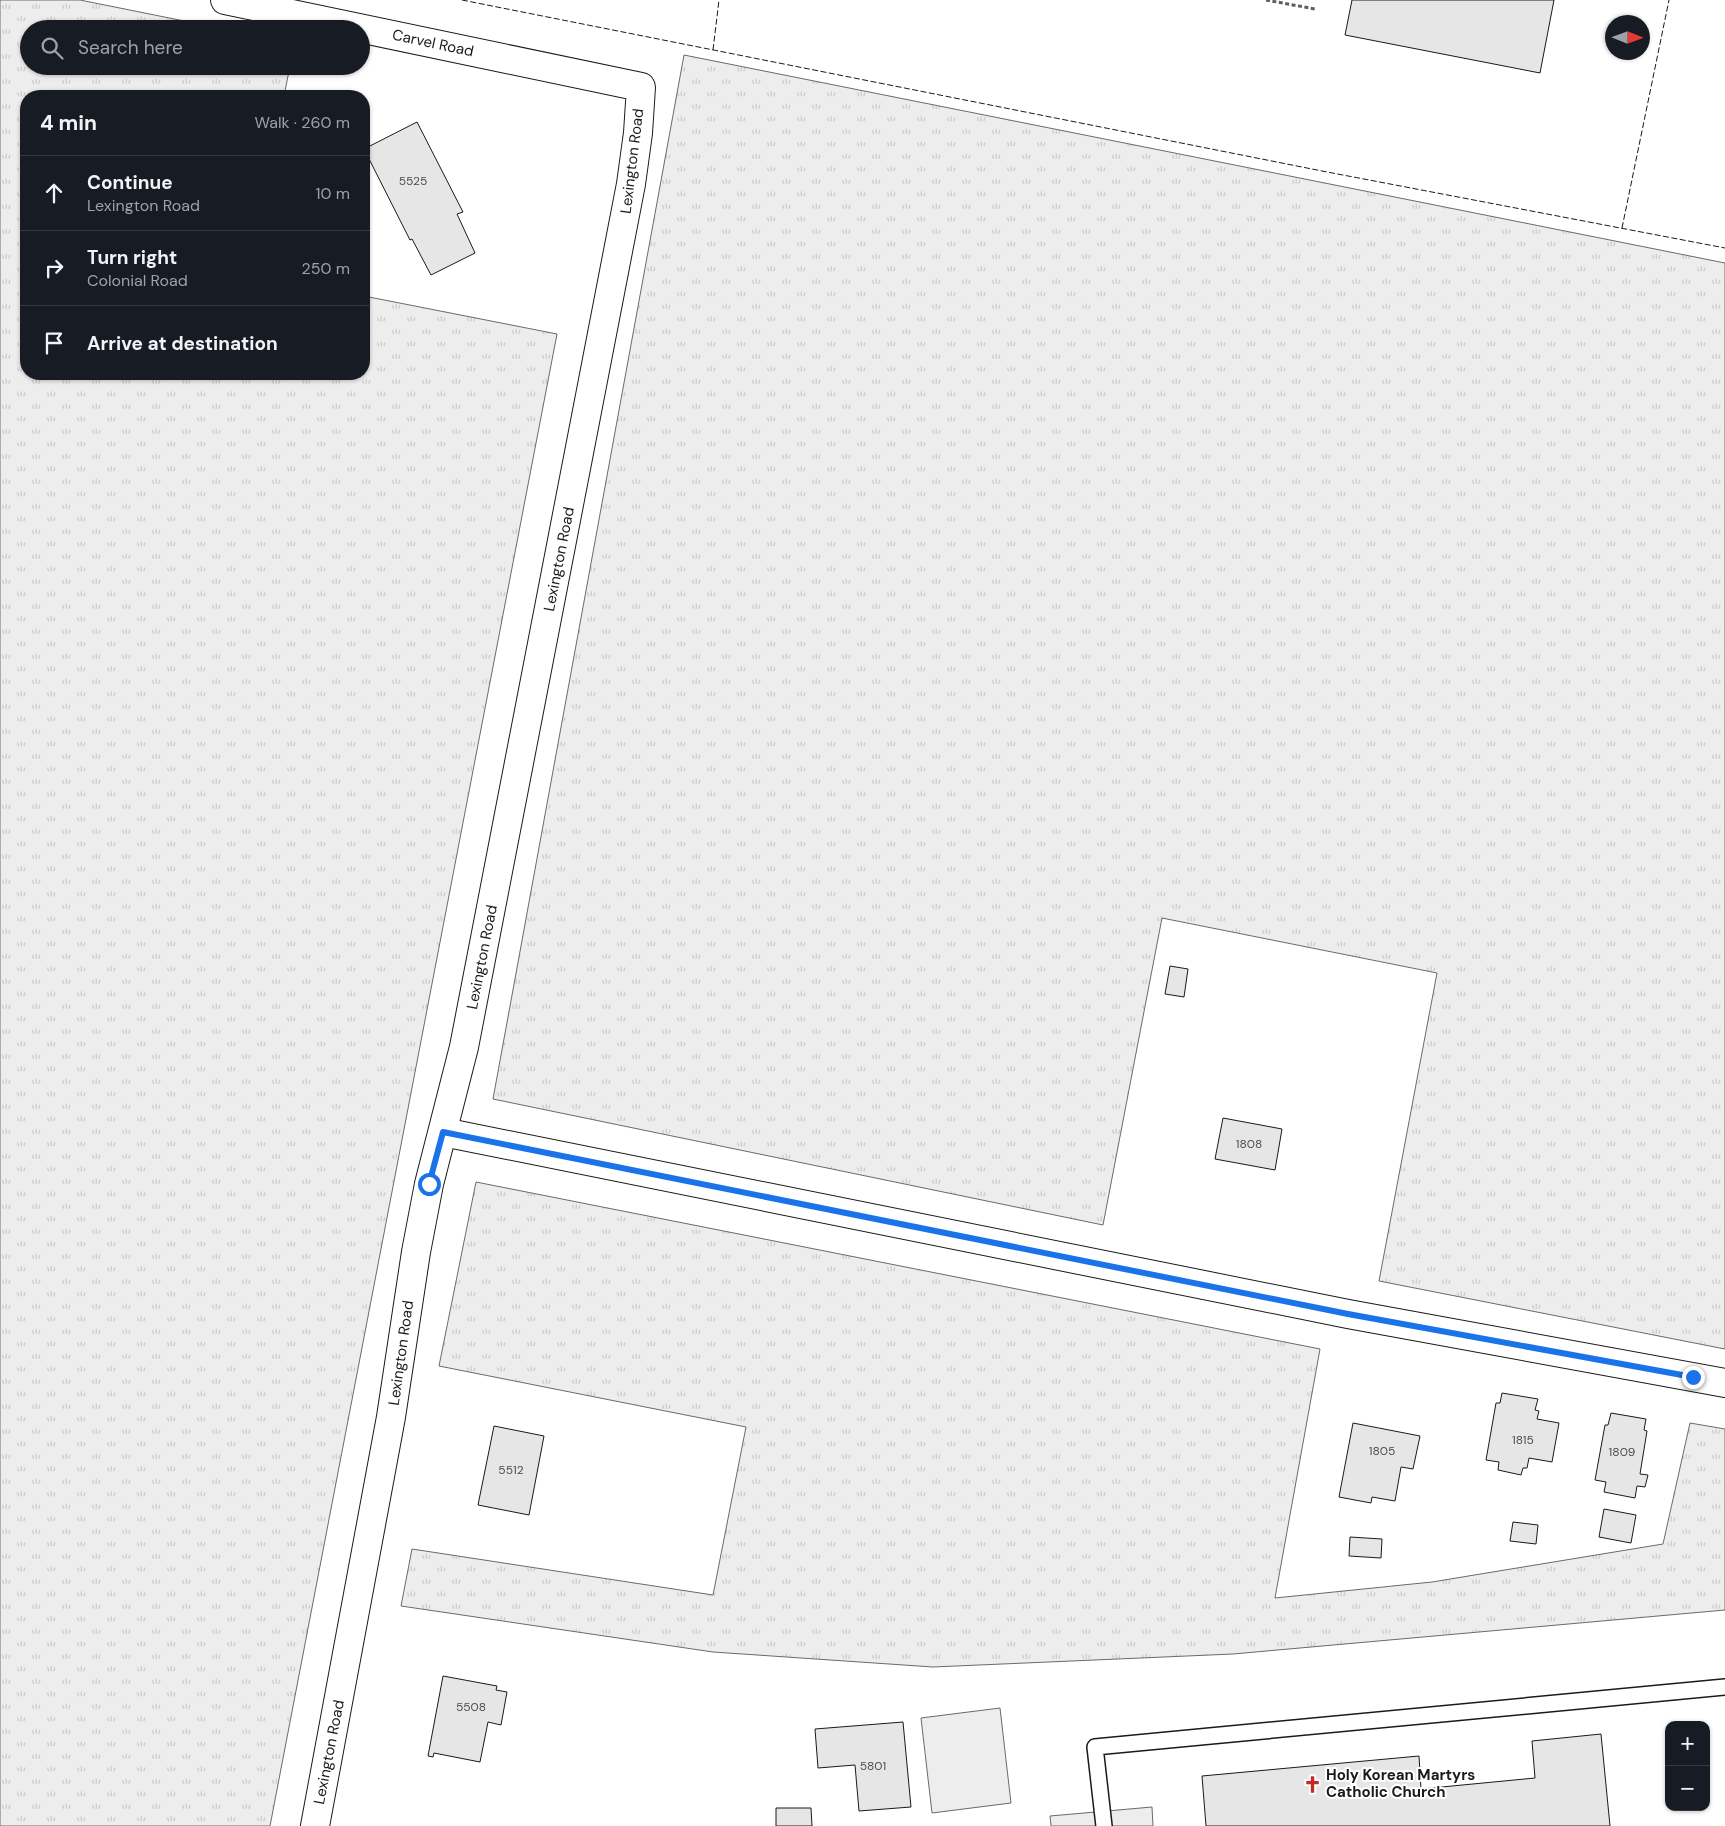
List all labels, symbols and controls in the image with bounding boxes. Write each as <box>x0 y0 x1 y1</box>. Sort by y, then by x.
north arrow <box>1605 15 1650 60</box>
search box <box>20 20 370 75</box>
street label: Carvel Road <box>390 25 476 61</box>
icon: search <box>38 34 66 62</box>
text: Search here <box>78 35 183 60</box>
street label: Lexington Road <box>616 107 648 215</box>
text: 4 min <box>40 109 97 137</box>
text: Walk · 260 m <box>255 112 350 133</box>
text: Continue <box>87 170 173 195</box>
house number: 5525 <box>399 173 427 189</box>
icon: ahead <box>40 179 68 207</box>
text: 10 m <box>316 183 350 204</box>
text: Lexington Road <box>87 195 200 216</box>
text: Turn right <box>87 245 177 270</box>
icon: right <box>40 254 68 282</box>
text: 250 m <box>302 258 350 279</box>
text: Colonial Road <box>87 270 188 291</box>
icon: arrive <box>40 329 68 357</box>
text: Arrive at destination <box>87 331 278 356</box>
street label: Lexington Road <box>539 505 579 613</box>
street label: Lexington Road <box>462 903 502 1011</box>
house number: 1808 <box>1236 1136 1262 1152</box>
route start <box>418 1173 441 1196</box>
street label: Lexington Road <box>384 1299 418 1407</box>
route end <box>1682 1366 1705 1389</box>
house number: 1815 <box>1512 1432 1534 1448</box>
house number: 1805 <box>1369 1443 1395 1459</box>
house number: 1809 <box>1609 1444 1635 1460</box>
house number: 5512 <box>498 1462 524 1478</box>
street label: Lexington Road <box>309 1698 349 1806</box>
house number: 5508 <box>456 1699 486 1715</box>
map controls <box>1665 1721 1710 1811</box>
button: + <box>1665 1721 1710 1766</box>
house number: 5801 <box>860 1758 886 1774</box>
place label: Holy Korean Martyrs Catholic Church <box>1326 1765 1475 1802</box>
button: − <box>1665 1766 1710 1811</box>
church icon: Holy Korean Martyrs Catholic Church <box>1302 1774 1322 1794</box>

